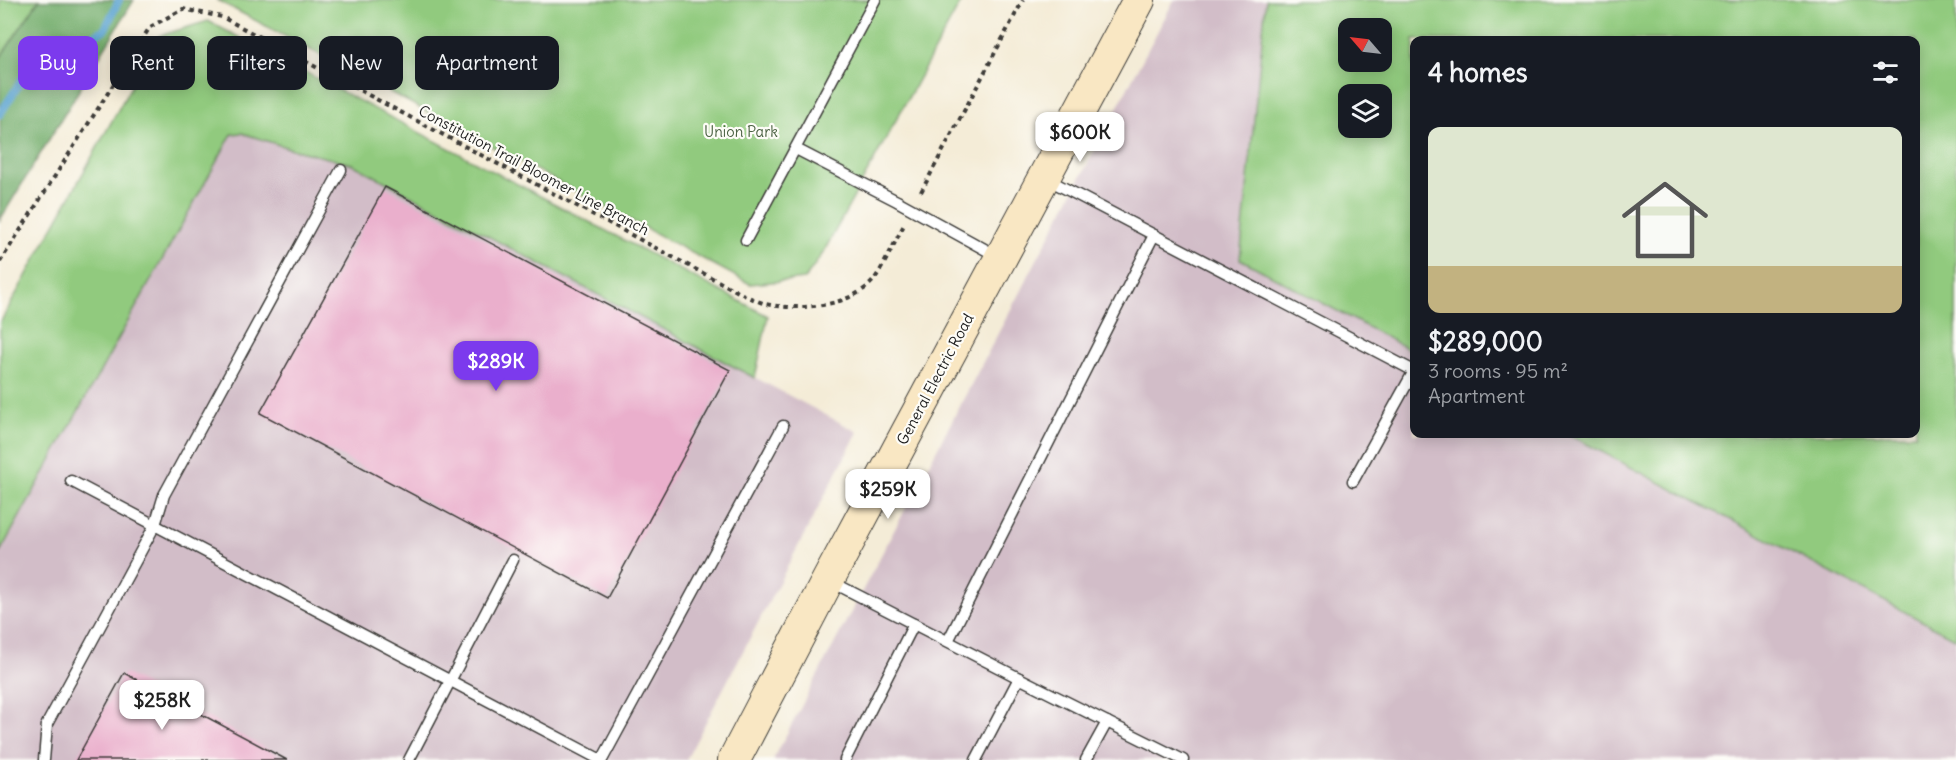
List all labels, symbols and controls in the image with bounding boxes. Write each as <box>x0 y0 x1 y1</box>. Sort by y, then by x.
north arrow <box>1338 18 1392 72</box>
map controls <box>1338 18 1392 138</box>
chip: Buy <box>18 36 98 90</box>
chip: Rent <box>110 36 195 90</box>
chip: Filters <box>207 36 307 90</box>
chip: New <box>319 36 403 90</box>
chip: Apartment <box>415 36 559 90</box>
text: 4 homes <box>1428 56 1527 89</box>
icon: filters <box>1869 56 1902 89</box>
button: layers <box>1338 84 1392 138</box>
street label: Constitution Trail Bloomer Line Branch <box>415 101 653 239</box>
pin: $600K <box>1038 112 1122 163</box>
text: $600K <box>1049 119 1111 144</box>
park label: Union Park <box>704 122 778 141</box>
icon: home <box>1611 166 1719 274</box>
street label: General Electric Road <box>892 310 978 448</box>
text: $289,000 <box>1428 325 1543 358</box>
pin: $289K <box>454 341 538 392</box>
text: $289K <box>467 348 525 373</box>
text: 3 rooms · 95 m² <box>1428 358 1568 383</box>
text: Apartment <box>1428 383 1525 408</box>
pin: $259K <box>846 469 930 520</box>
text: $259K <box>859 476 917 501</box>
pin: $258K <box>120 680 204 731</box>
text: $258K <box>133 687 191 712</box>

